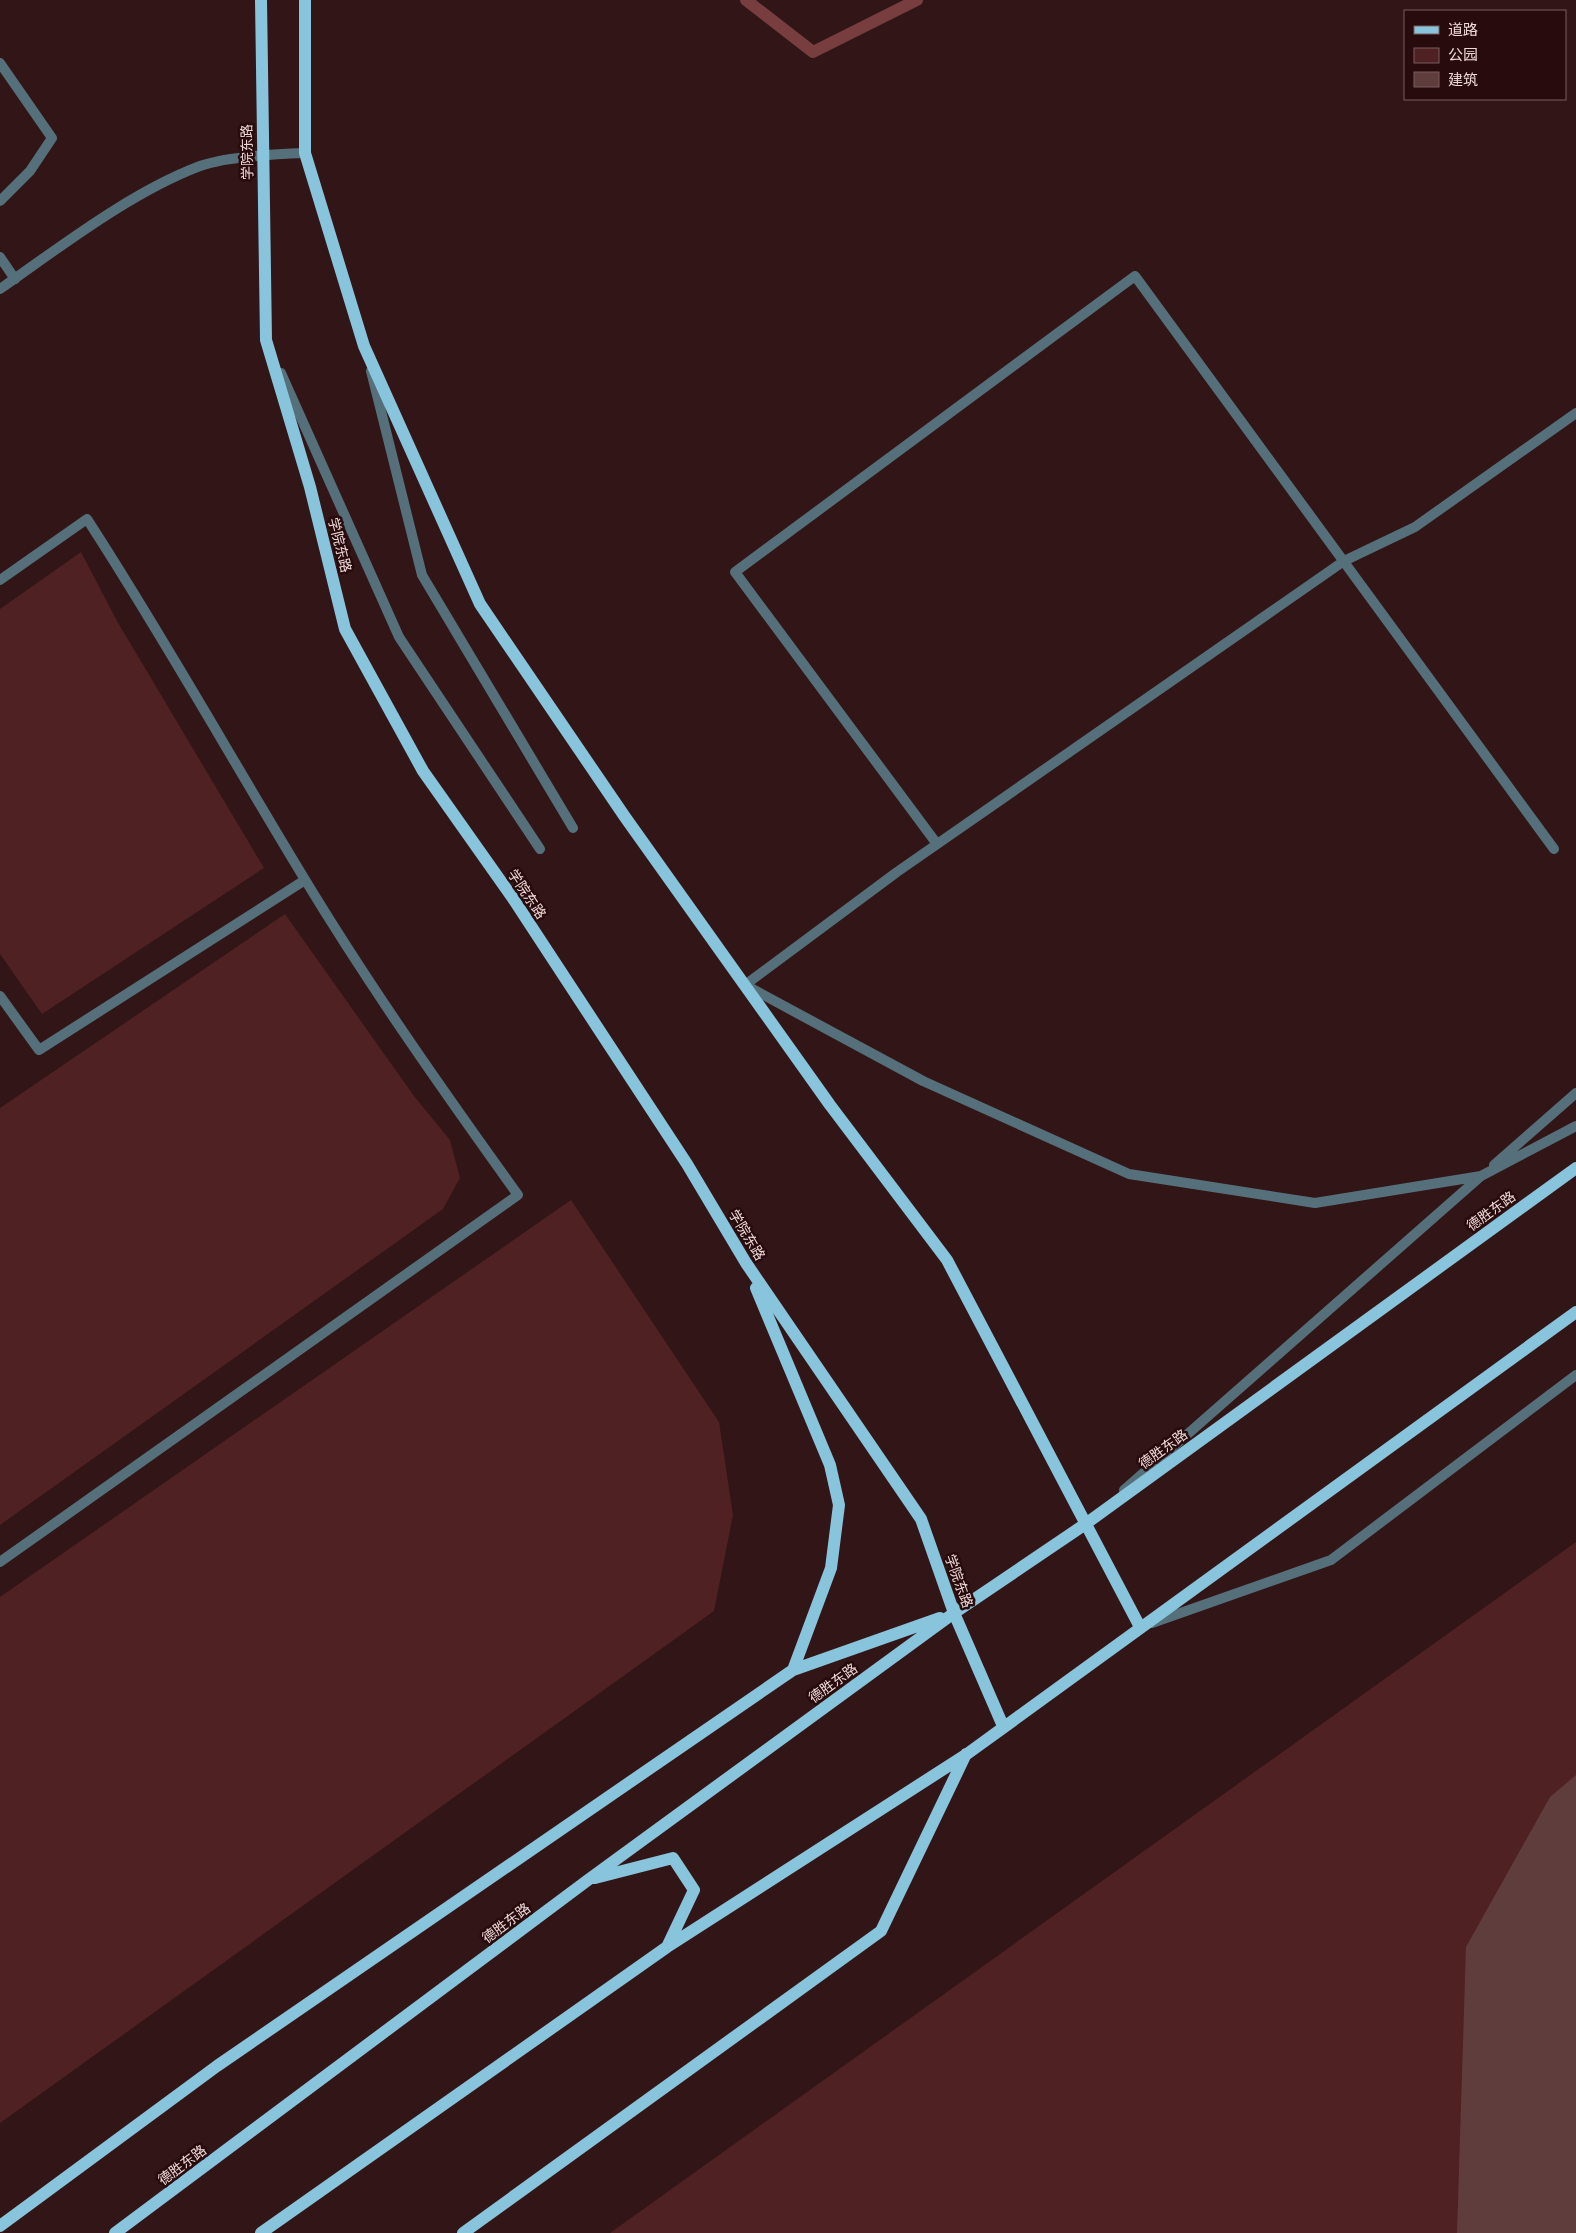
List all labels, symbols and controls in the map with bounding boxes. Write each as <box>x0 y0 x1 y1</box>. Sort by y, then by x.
legend <box>1404 10 1566 100</box>
text: 道路 <box>1448 21 1478 38</box>
text: 公园 <box>1448 46 1478 63</box>
text: 建筑 <box>1448 71 1478 88</box>
street label: 学院东路 <box>239 124 255 180</box>
street label: 学院东路 <box>325 516 355 574</box>
street label: 学院东路 <box>505 866 549 922</box>
street label: 德胜东路 <box>1464 1188 1518 1234</box>
street label: 学院东路 <box>726 1207 768 1263</box>
street label: 德胜东路 <box>1136 1426 1190 1472</box>
street label: 学院东路 <box>942 1552 976 1610</box>
street label: 德胜东路 <box>806 1660 860 1706</box>
street label: 德胜东路 <box>479 1900 533 1946</box>
street label: 德胜东路 <box>155 2142 209 2188</box>

